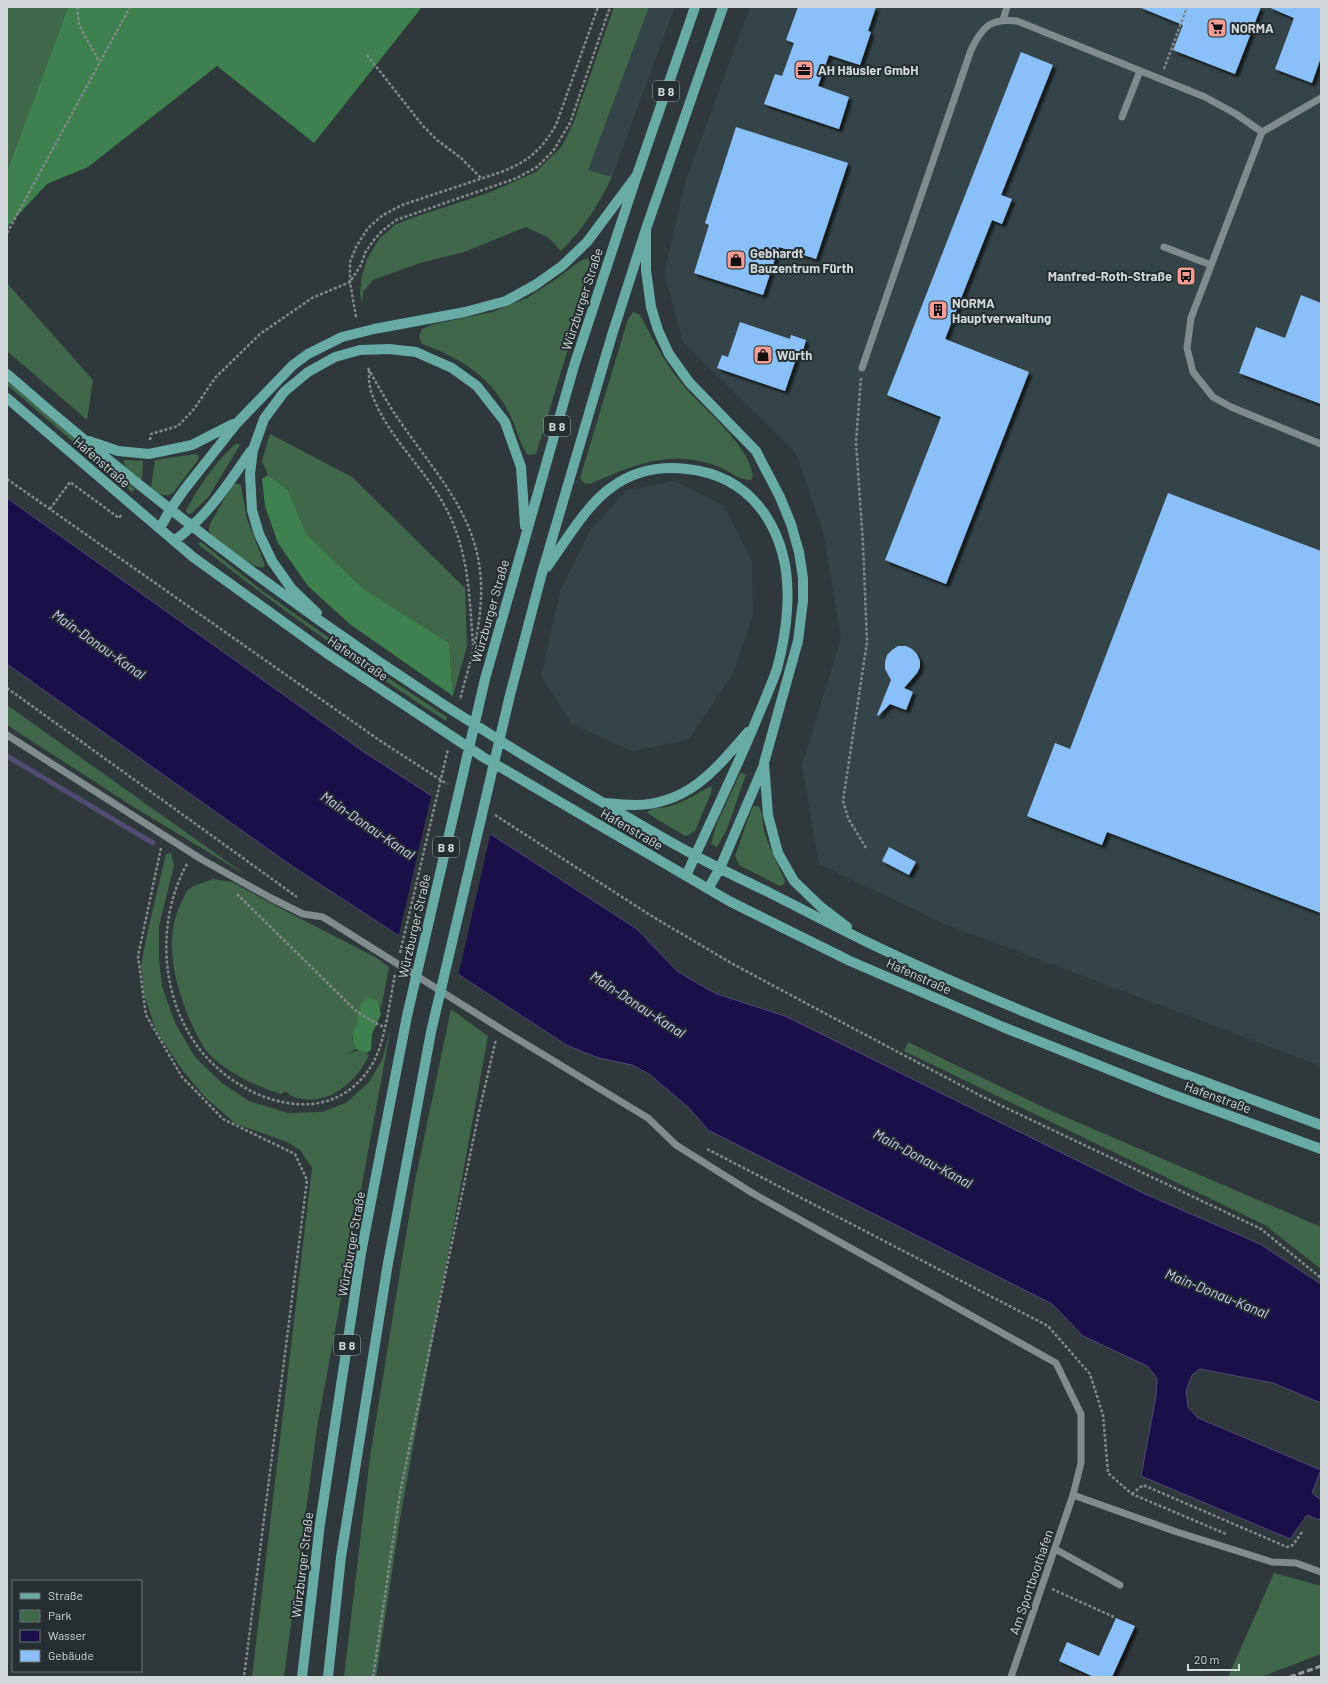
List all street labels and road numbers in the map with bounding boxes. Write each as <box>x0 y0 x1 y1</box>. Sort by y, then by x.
road number: B 8 <box>653 81 679 101</box>
street label: Würzburger Straße <box>558 246 606 352</box>
road number: B 8 <box>544 416 570 436</box>
street label: Hafenstraße <box>71 433 134 491</box>
street label: Würzburger Straße <box>468 558 512 664</box>
street label: Hafenstraße <box>325 632 391 684</box>
street label: Hafenstraße <box>598 805 666 853</box>
road number: B 8 <box>433 837 459 857</box>
street label: Würzburger Straße <box>394 872 434 980</box>
street label: Hafenstraße <box>884 955 954 997</box>
street label: Hafenstraße <box>1183 1078 1253 1116</box>
street label: Würzburger Straße <box>334 1190 368 1298</box>
road number: B 8 <box>334 1335 360 1355</box>
street label: Würzburger Straße <box>288 1511 316 1619</box>
street label: Am Sportboothafen <box>1006 1527 1056 1637</box>

